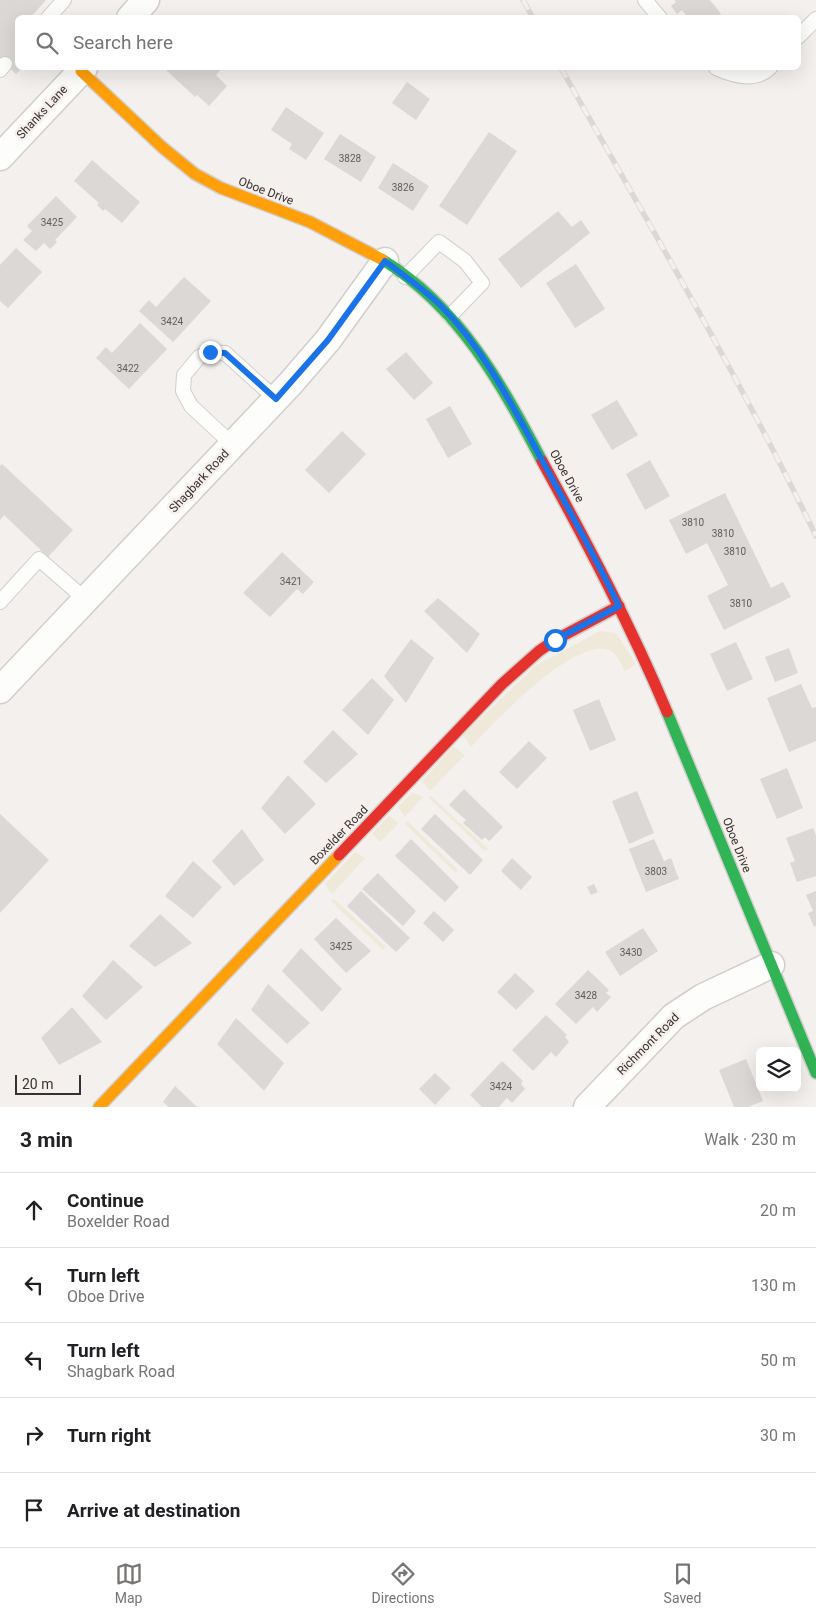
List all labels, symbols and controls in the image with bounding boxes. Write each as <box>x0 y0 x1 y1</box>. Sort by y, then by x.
search box <box>15 15 801 70</box>
icon: search <box>33 29 61 57</box>
text: Search here <box>73 31 173 54</box>
street label: Shanks Lane <box>14 82 70 142</box>
house number: 3828 <box>339 153 362 164</box>
street label: Oboe Drive <box>236 174 296 208</box>
house number: 3826 <box>392 182 415 193</box>
house number: 3425 <box>41 217 64 228</box>
house number: 3424 <box>161 316 184 327</box>
route end <box>199 341 222 364</box>
house number: 3422 <box>117 363 140 374</box>
street label: Shagbark Road <box>166 447 232 515</box>
street label: Oboe Drive <box>547 447 587 505</box>
house number: 3810 <box>682 517 705 528</box>
house number: 3810 <box>712 528 735 539</box>
house number: 3810 <box>724 546 747 557</box>
house number: 3421 <box>280 576 302 587</box>
house number: 3810 <box>730 598 753 609</box>
route start <box>544 629 567 652</box>
street label: Boxelder Road <box>307 802 371 868</box>
street label: Oboe Drive <box>720 815 754 875</box>
house number: 3803 <box>645 866 667 877</box>
house number: 3425 <box>330 941 353 952</box>
house number: 3430 <box>620 947 643 958</box>
house number: 3428 <box>575 990 598 1001</box>
street label: Richmont Road <box>614 1010 682 1078</box>
map controls <box>756 1047 801 1092</box>
button: layers <box>756 1047 801 1092</box>
scale bar <box>15 1072 81 1095</box>
text: 20 m <box>22 1076 54 1092</box>
house number: 3424 <box>490 1081 513 1092</box>
text: 3 min <box>20 1128 73 1152</box>
text: Walk · 230 m <box>704 1130 796 1149</box>
text: Continue <box>67 1189 144 1212</box>
icon: ahead <box>20 1196 48 1224</box>
text: 20 m <box>760 1201 796 1220</box>
text: Boxelder Road <box>67 1212 170 1231</box>
text: Turn left <box>67 1264 140 1287</box>
icon: left <box>20 1271 48 1299</box>
text: 130 m <box>751 1276 796 1295</box>
text: Oboe Drive <box>67 1287 145 1306</box>
text: Turn left <box>67 1339 140 1362</box>
icon: left <box>20 1346 48 1374</box>
text: 50 m <box>760 1351 796 1370</box>
text: Shagbark Road <box>67 1362 175 1381</box>
icon: right <box>20 1421 48 1449</box>
text: Turn right <box>67 1424 151 1447</box>
text: 30 m <box>760 1426 796 1445</box>
icon: arrive <box>20 1496 48 1524</box>
text: Arrive at destination <box>67 1499 240 1522</box>
tab: Map <box>115 1560 143 1606</box>
tab: Directions <box>372 1560 435 1606</box>
tab: Saved <box>664 1560 701 1606</box>

